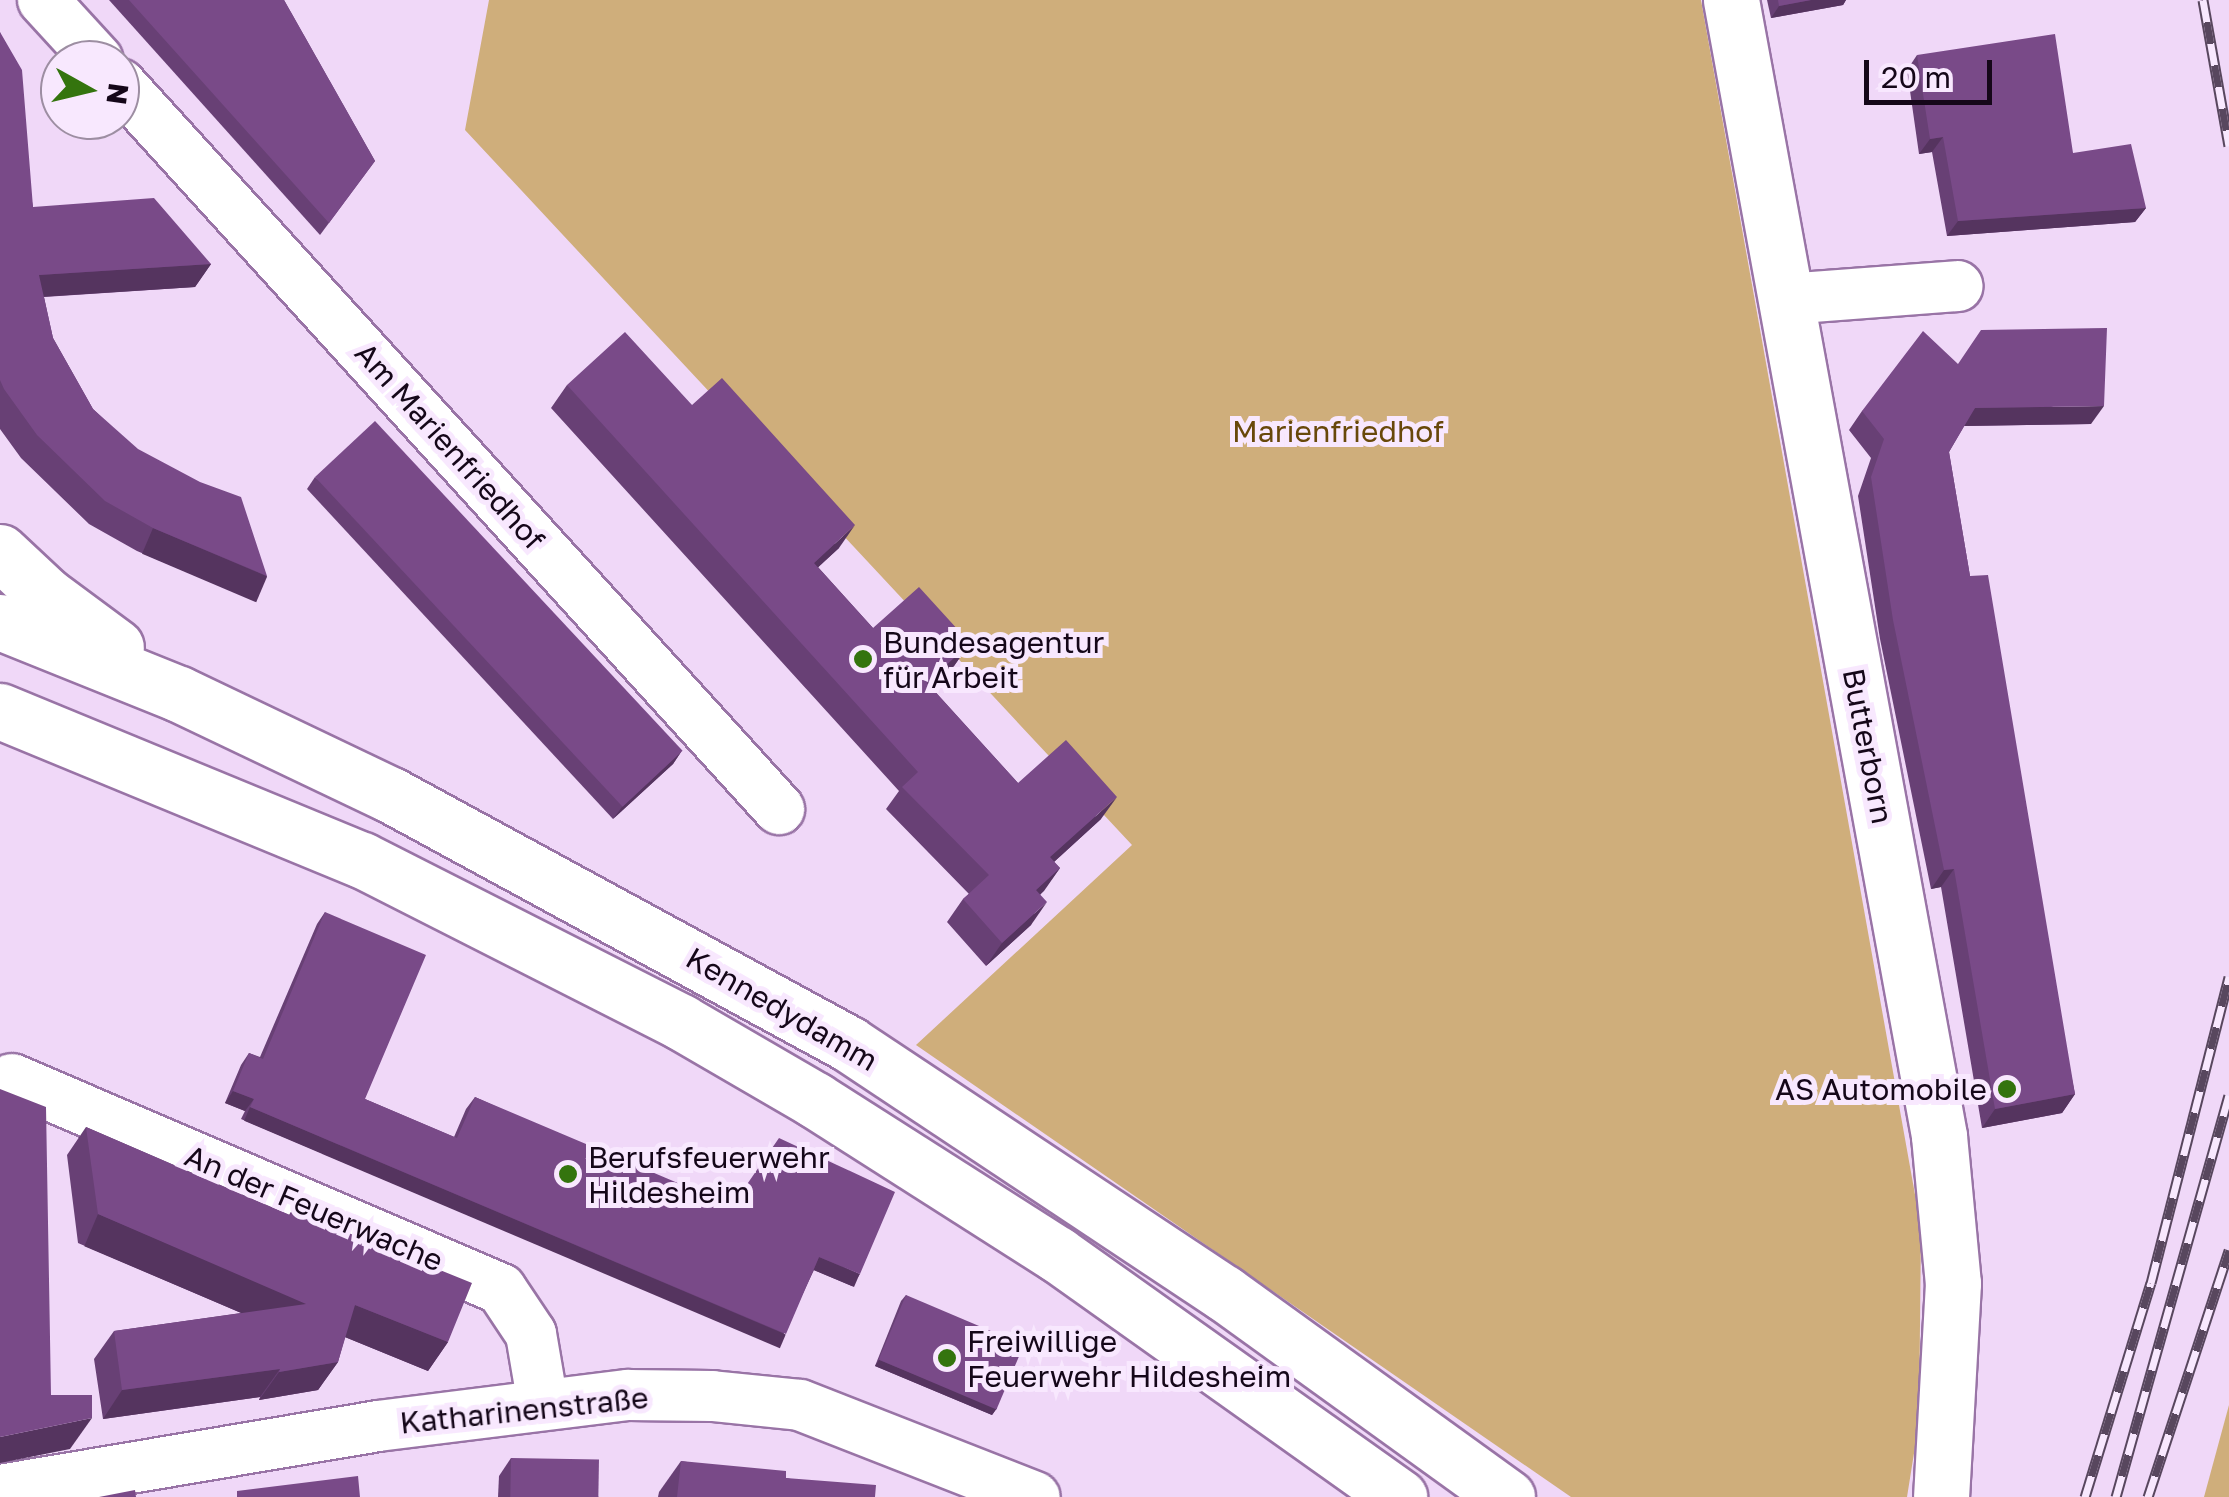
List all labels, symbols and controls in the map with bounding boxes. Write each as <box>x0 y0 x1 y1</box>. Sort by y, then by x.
north arrow <box>40 40 140 140</box>
scale bar <box>1869 40 1996 102</box>
text: 20 m <box>1881 59 1951 95</box>
text: N <box>100 81 136 107</box>
street label: Am Marienfriedhof <box>348 335 552 557</box>
park label: Marienfriedhof <box>1232 413 1444 449</box>
place label: Bundesagentur für Arbeit <box>883 624 1104 694</box>
marker: Bundesagentur für Arbeit <box>852 648 874 670</box>
street label: Butterborn <box>1835 665 1901 827</box>
street label: Kennedydamm <box>680 940 884 1078</box>
place label: AS Automobile <box>1775 1071 1987 1107</box>
marker: AS Automobile <box>1996 1078 2018 1100</box>
street label: An der Feuerwache <box>180 1137 448 1279</box>
place label: Berufsfeuerwehr Hildesheim <box>588 1139 830 1210</box>
marker: Berufsfeuerwehr Hildesheim <box>557 1163 579 1185</box>
place label: Freiwillige Feuerwehr Hildesheim <box>967 1323 1291 1394</box>
marker: Freiwillige Feuerwehr Hildesheim <box>936 1347 958 1369</box>
street label: Katharinenstraße <box>398 1379 650 1441</box>

